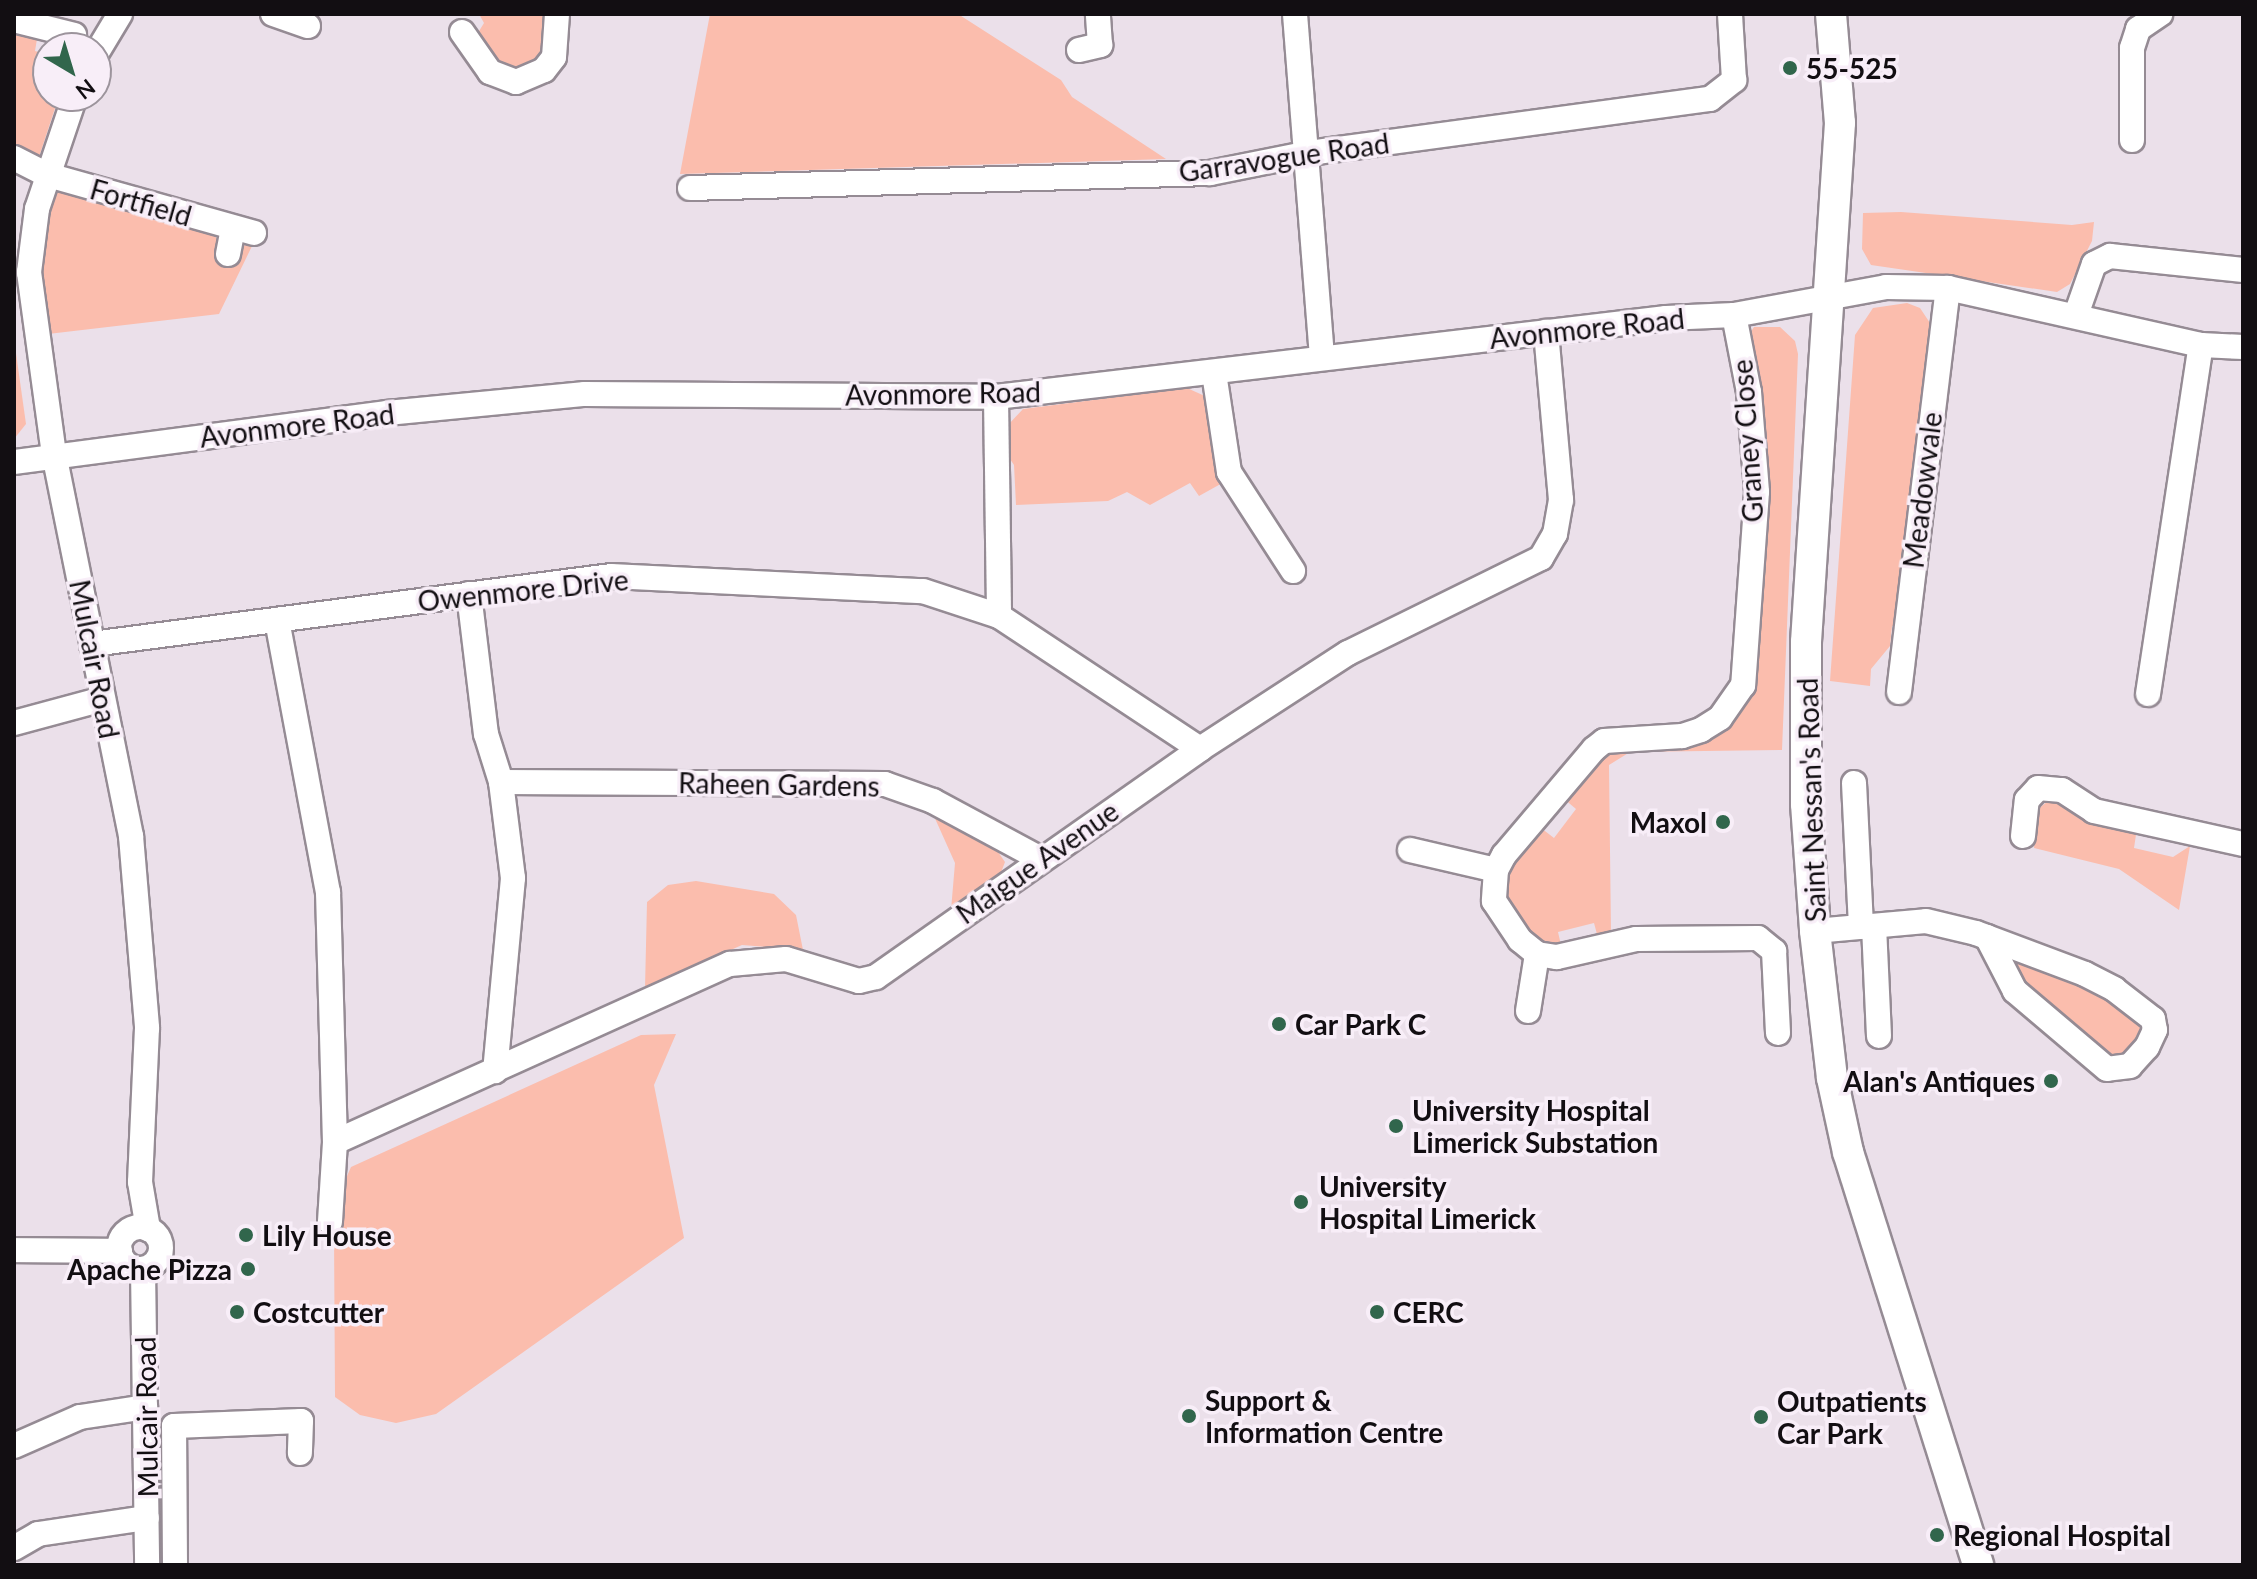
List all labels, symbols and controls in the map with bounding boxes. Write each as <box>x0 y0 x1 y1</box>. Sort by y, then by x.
north arrow <box>32 32 112 112</box>
place label: 55-525 <box>1806 51 1898 85</box>
marker: 55-525 <box>1781 59 1799 77</box>
text: N <box>71 74 101 106</box>
street label: Garravogue Road <box>1177 126 1391 188</box>
street label: Fortfield <box>86 172 196 232</box>
street label: Avonmore Road <box>1488 301 1686 355</box>
street label: Graney Close <box>1725 358 1769 524</box>
street label: Avonmore Road <box>845 374 1041 412</box>
street label: Avonmore Road <box>198 396 396 454</box>
street label: Meadowvale <box>1896 410 1948 570</box>
street label: Owenmore Drive <box>416 562 630 618</box>
street label: Mulcair Road <box>63 577 127 741</box>
street label: Saint Nessan's Road <box>1790 677 1832 923</box>
street label: Raheen Gardens <box>678 765 880 803</box>
street label: Maigue Avenue <box>949 793 1125 931</box>
place label: Maxol <box>1630 805 1707 839</box>
marker: Maxol <box>1714 813 1732 831</box>
place label: Car Park C <box>1295 1007 1427 1041</box>
marker: Car Park C <box>1270 1015 1288 1033</box>
place label: Alan's Antiques <box>1842 1064 2035 1098</box>
marker: Alan's Antiques <box>2042 1072 2060 1090</box>
place label: University Hospital Limerick Substation <box>1412 1093 1658 1159</box>
marker: University Hospital Limerick Substation <box>1387 1117 1405 1135</box>
place label: University Hospital Limerick <box>1319 1169 1536 1235</box>
marker: University Hospital Limerick <box>1290 1191 1312 1213</box>
place label: Lily House <box>262 1218 392 1252</box>
marker: Lily House <box>237 1226 255 1244</box>
place label: Apache Pizza <box>67 1252 232 1286</box>
marker: Apache Pizza <box>239 1260 257 1278</box>
place label: Costcutter <box>253 1295 384 1329</box>
place label: CERC <box>1393 1295 1464 1329</box>
marker: Costcutter <box>228 1303 246 1321</box>
marker: CERC <box>1368 1303 1386 1321</box>
street label: Mulcair Road <box>128 1336 164 1498</box>
place label: Support & Information Centre <box>1205 1383 1443 1449</box>
place label: Outpatients Car Park <box>1777 1384 1927 1450</box>
marker: Support & Information Centre <box>1180 1407 1198 1425</box>
marker: Outpatients Car Park <box>1752 1408 1770 1426</box>
place label: Regional Hospital <box>1953 1518 2171 1552</box>
marker: Regional Hospital <box>1928 1526 1946 1544</box>

